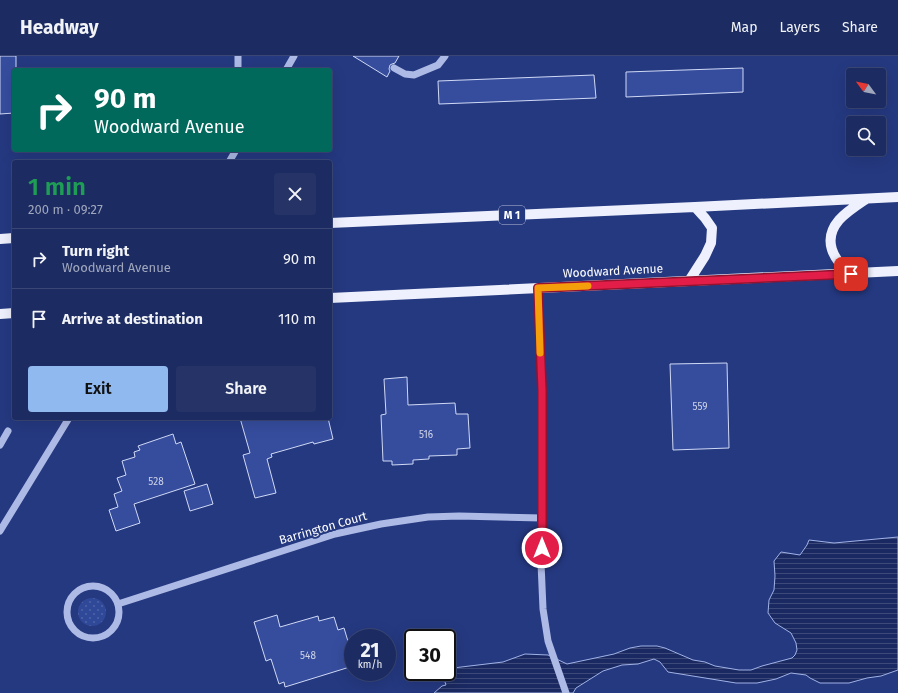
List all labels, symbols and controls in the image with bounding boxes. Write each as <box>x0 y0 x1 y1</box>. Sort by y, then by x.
text: Headway <box>20 16 99 39</box>
text: Map <box>731 19 757 36</box>
text: Layers <box>779 19 820 36</box>
text: Share <box>842 19 878 36</box>
north arrow <box>846 68 886 108</box>
map controls <box>846 68 886 156</box>
text: 90 m <box>94 82 156 115</box>
icon: right <box>28 84 80 136</box>
text: Woodward Avenue <box>94 116 245 138</box>
button: search <box>846 116 886 156</box>
text: 1 min <box>28 173 86 201</box>
button: close <box>274 173 316 215</box>
text: 200 m · 09:27 <box>28 202 103 217</box>
road number: M 1 <box>499 206 525 224</box>
text: Turn right <box>62 242 129 260</box>
icon: right <box>28 248 50 270</box>
text: 90 m <box>283 250 316 268</box>
pin <box>834 257 868 291</box>
text: Woodward Avenue <box>62 260 171 275</box>
street label: Woodward Avenue <box>562 261 664 281</box>
icon: arrive <box>840 263 862 285</box>
icon: arrive <box>28 308 50 330</box>
text: Arrive at destination <box>62 310 203 328</box>
text: 110 m <box>278 310 316 328</box>
button: Exit <box>28 366 168 412</box>
button: Share <box>176 366 316 412</box>
house number: 559 <box>692 401 708 413</box>
house number: 516 <box>419 429 433 441</box>
house number: 528 <box>148 476 164 488</box>
street label: Barrington Court <box>278 509 369 547</box>
position arrow <box>521 527 563 569</box>
speed limit sign: 30 <box>404 629 456 681</box>
text: 21 <box>360 638 380 662</box>
house number: 548 <box>300 650 316 662</box>
text: km/h <box>358 659 382 671</box>

